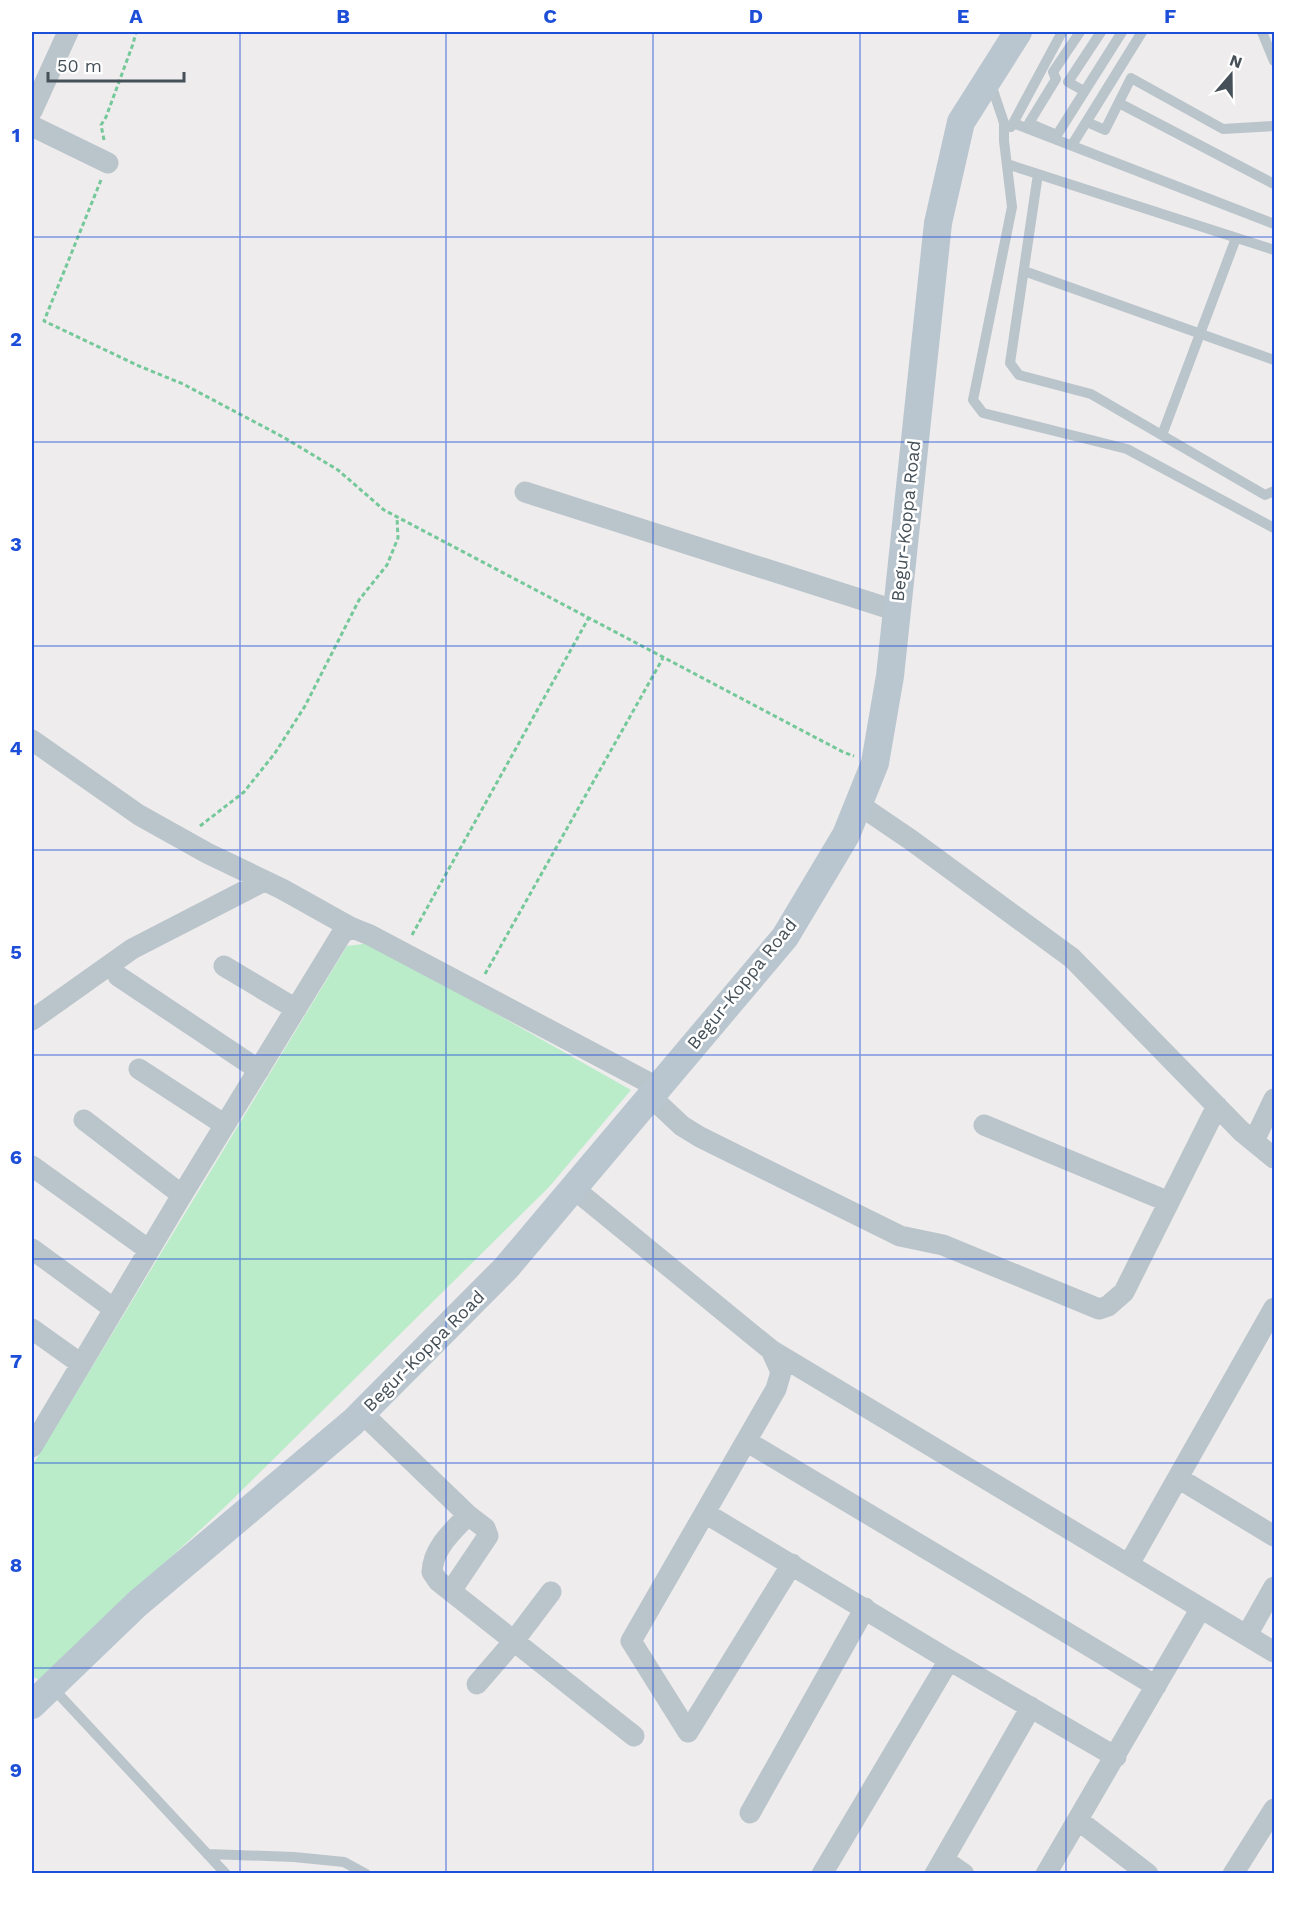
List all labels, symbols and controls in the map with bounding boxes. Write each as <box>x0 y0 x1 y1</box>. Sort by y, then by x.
text: A <box>129 4 143 28</box>
text: B <box>336 4 350 28</box>
text: C <box>543 4 557 28</box>
text: D <box>749 4 763 28</box>
text: E <box>957 4 969 28</box>
text: F <box>1164 4 1176 28</box>
scale bar <box>48 45 184 83</box>
north arrow <box>1201 45 1261 105</box>
text: N <box>1227 50 1245 72</box>
text: 50 m <box>57 55 102 76</box>
text: 1 <box>12 123 20 147</box>
text: 2 <box>10 327 22 351</box>
street label: Begur-Koppa Road <box>887 439 924 603</box>
text: 3 <box>10 532 22 556</box>
text: 4 <box>10 736 23 760</box>
street label: Begur-Koppa Road <box>682 914 801 1053</box>
text: 5 <box>10 940 22 964</box>
text: 6 <box>10 1145 22 1169</box>
street label: Begur-Koppa Road <box>359 1286 488 1415</box>
text: 7 <box>10 1349 22 1373</box>
text: 8 <box>10 1553 22 1577</box>
text: 9 <box>10 1758 22 1782</box>

